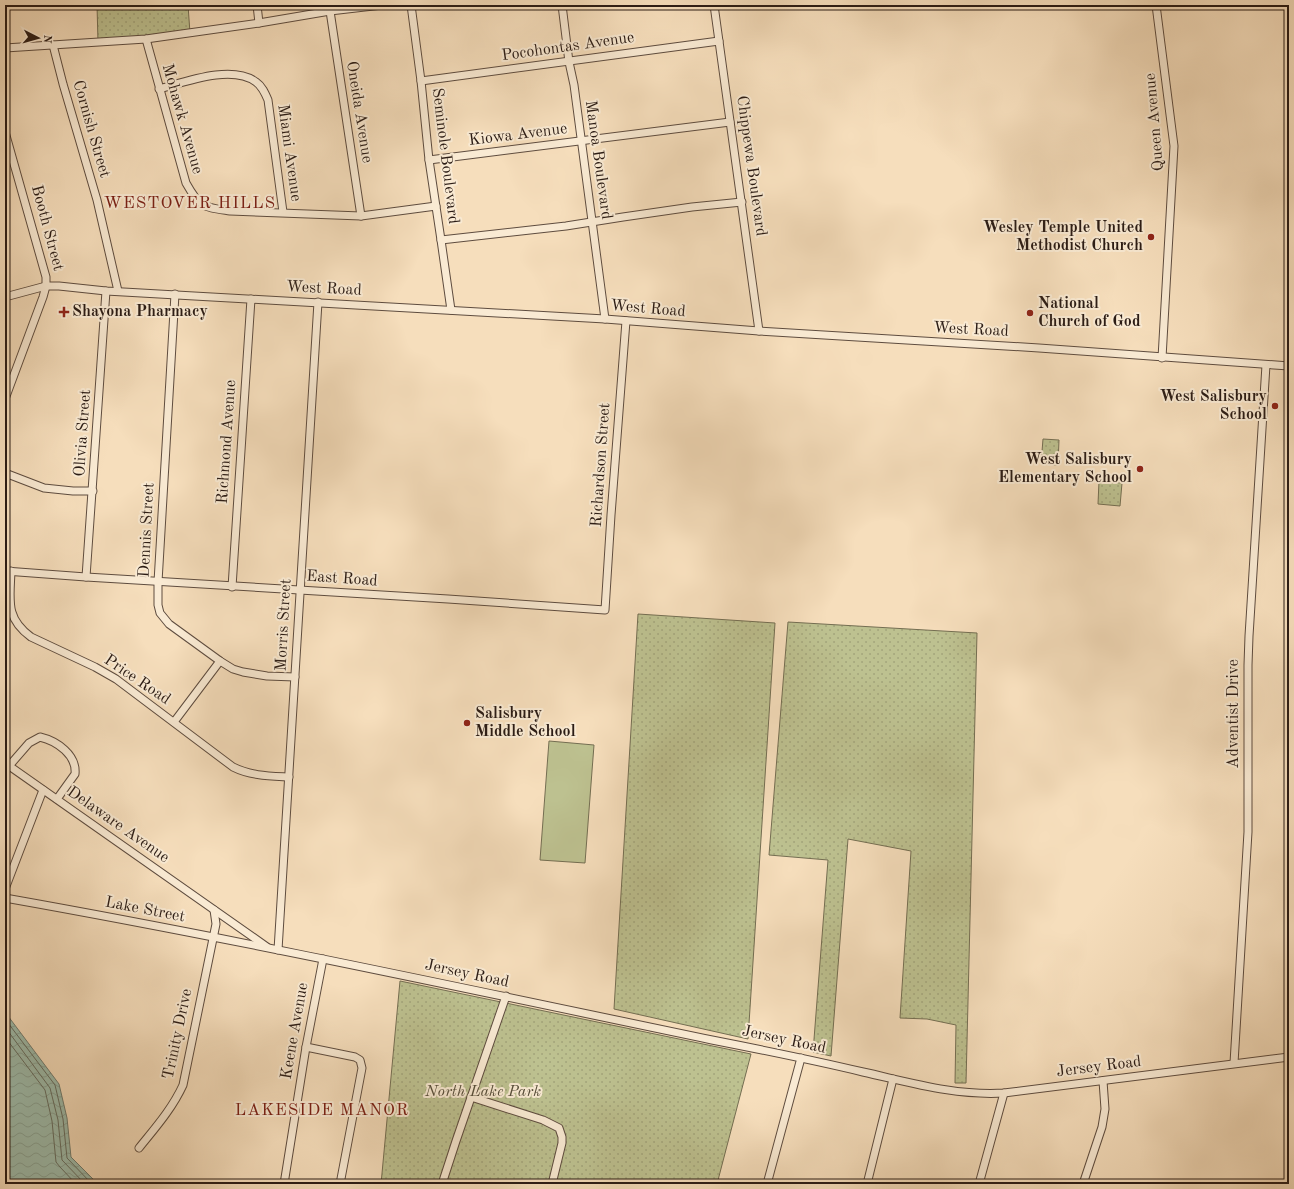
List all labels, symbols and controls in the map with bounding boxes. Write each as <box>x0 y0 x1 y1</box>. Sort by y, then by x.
north arrow <box>18 18 58 58</box>
street label: Pocohontas Avenue <box>501 30 635 64</box>
text: N <box>40 34 52 44</box>
street label: Oneida Avenue <box>343 60 375 164</box>
street label: Mohawk Avenue <box>159 62 205 176</box>
street label: Queen Avenue <box>1143 72 1167 172</box>
street label: Cornish Street <box>69 78 113 180</box>
street label: Seminole Boulevard <box>429 87 461 225</box>
street label: Chippewa Boulevard <box>733 95 769 237</box>
street label: Manoa Boulevard <box>582 99 614 221</box>
street label: Miami Avenue <box>274 103 304 203</box>
street label: Kiowa Avenue <box>468 121 568 149</box>
street label: Booth Street <box>28 183 66 273</box>
district label: WESTOVER HILLS <box>104 195 276 212</box>
place label: Wesley Temple United Methodist Church <box>983 220 1143 254</box>
marker: Wesley Temple United Methodist Church <box>1146 232 1156 242</box>
street label: West Road <box>286 279 362 299</box>
place label: National Church of God <box>1038 296 1141 330</box>
street label: West Road <box>610 298 686 320</box>
place label: Shayona Pharmacy <box>72 304 208 320</box>
marker: Shayona Pharmacy <box>59 307 69 317</box>
marker: National Church of God <box>1025 308 1035 318</box>
street label: West Road <box>933 320 1009 340</box>
street label: Richmond Avenue <box>215 379 239 505</box>
street label: Olivia Street <box>72 388 94 477</box>
place label: West Salisbury School <box>1159 389 1267 423</box>
marker: West Salisbury School <box>1270 401 1280 411</box>
street label: Richardson Street <box>589 402 613 528</box>
place label: West Salisbury Elementary School <box>998 452 1132 486</box>
marker: West Salisbury Elementary School <box>1135 464 1145 474</box>
street label: Dennis Street <box>137 482 158 578</box>
street label: East Road <box>306 569 378 589</box>
street label: Morris Street <box>274 578 294 672</box>
street label: Price Road <box>101 652 173 708</box>
street label: Adventist Drive <box>1226 659 1242 769</box>
place label: Salisbury Middle School <box>475 706 576 740</box>
marker: Salisbury Middle School <box>462 718 472 728</box>
street label: Delaware Avenue <box>64 784 172 866</box>
street label: Lake Street <box>104 894 187 926</box>
street label: Jersey Road <box>424 957 510 991</box>
street label: Keene Avenue <box>279 981 311 1081</box>
street label: Trinity Drive <box>161 987 195 1081</box>
street label: Jersey Road <box>741 1023 827 1057</box>
street label: Jersey Road <box>1056 1054 1142 1080</box>
park label: North Lake Park <box>424 1084 541 1100</box>
district label: LAKESIDE MANOR <box>235 1102 409 1119</box>

